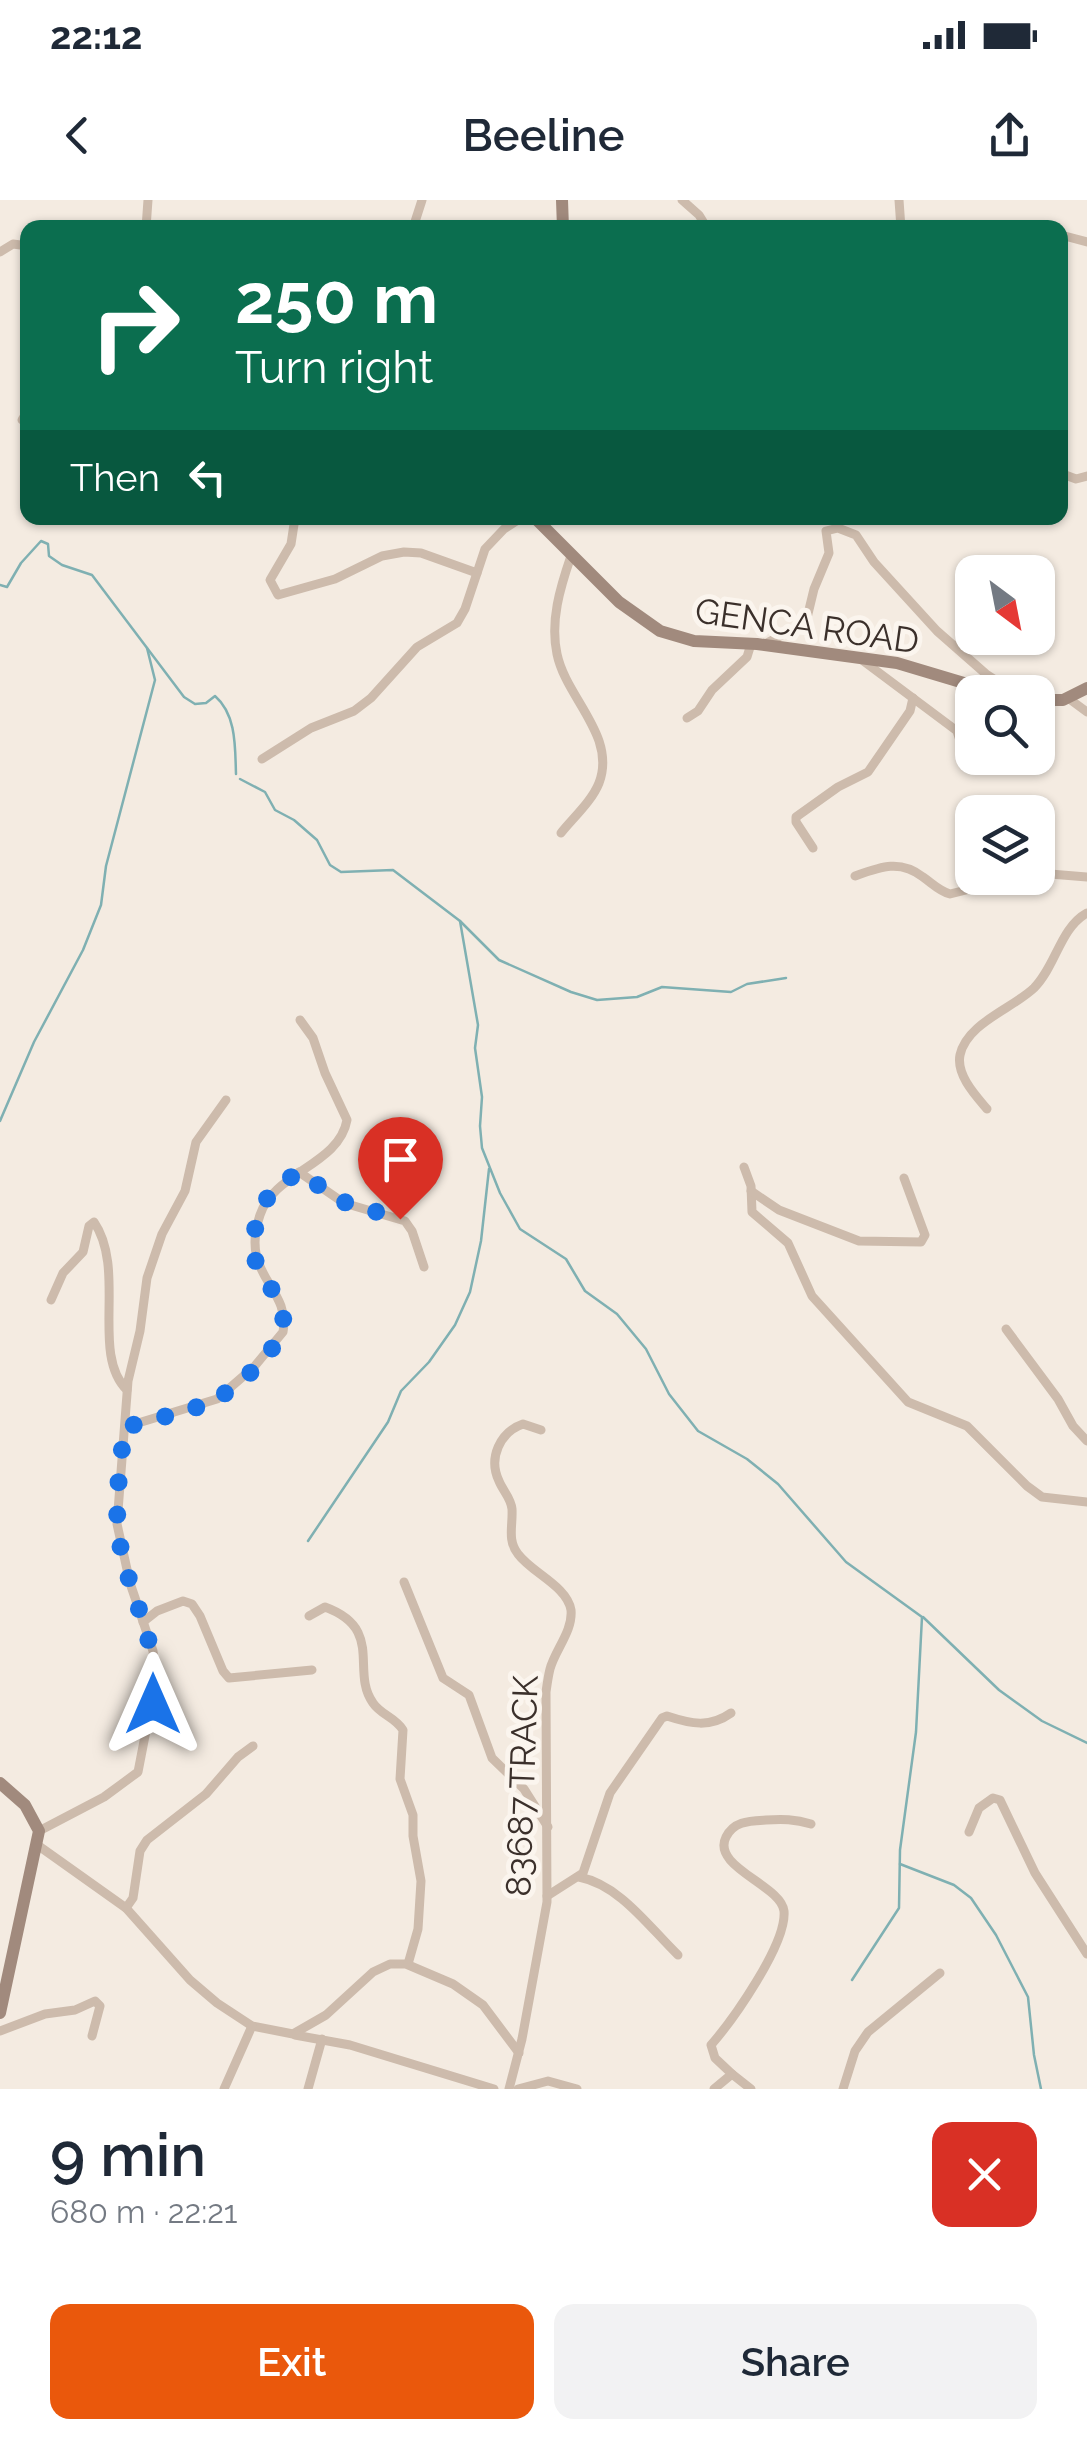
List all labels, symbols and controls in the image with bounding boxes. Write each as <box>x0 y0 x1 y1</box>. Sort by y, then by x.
text: 22:12 <box>50 13 142 58</box>
icon: back <box>50 108 105 163</box>
icon: share <box>982 108 1037 163</box>
text: Beeline <box>462 109 625 162</box>
text: 250 m <box>235 257 438 339</box>
icon: right <box>70 260 200 390</box>
text: Turn right <box>235 341 433 394</box>
icon: left <box>180 450 235 505</box>
text: Then <box>70 455 160 500</box>
north arrow <box>955 555 1055 655</box>
map controls <box>955 555 1055 895</box>
street label: GENCA ROAD <box>693 590 922 661</box>
button: search <box>955 675 1055 775</box>
button: layers <box>955 795 1055 895</box>
pin <box>358 1117 443 1220</box>
icon: arrive <box>373 1132 428 1187</box>
position arrow <box>101 1652 205 1756</box>
street label: 83687 TRACK <box>497 1674 546 1897</box>
text: 9 min <box>50 2120 206 2190</box>
button: close <box>932 2122 1037 2227</box>
text: 680 m · 22:21 <box>50 2193 238 2230</box>
button: Exit <box>50 2304 534 2419</box>
button: Share <box>554 2304 1037 2419</box>

